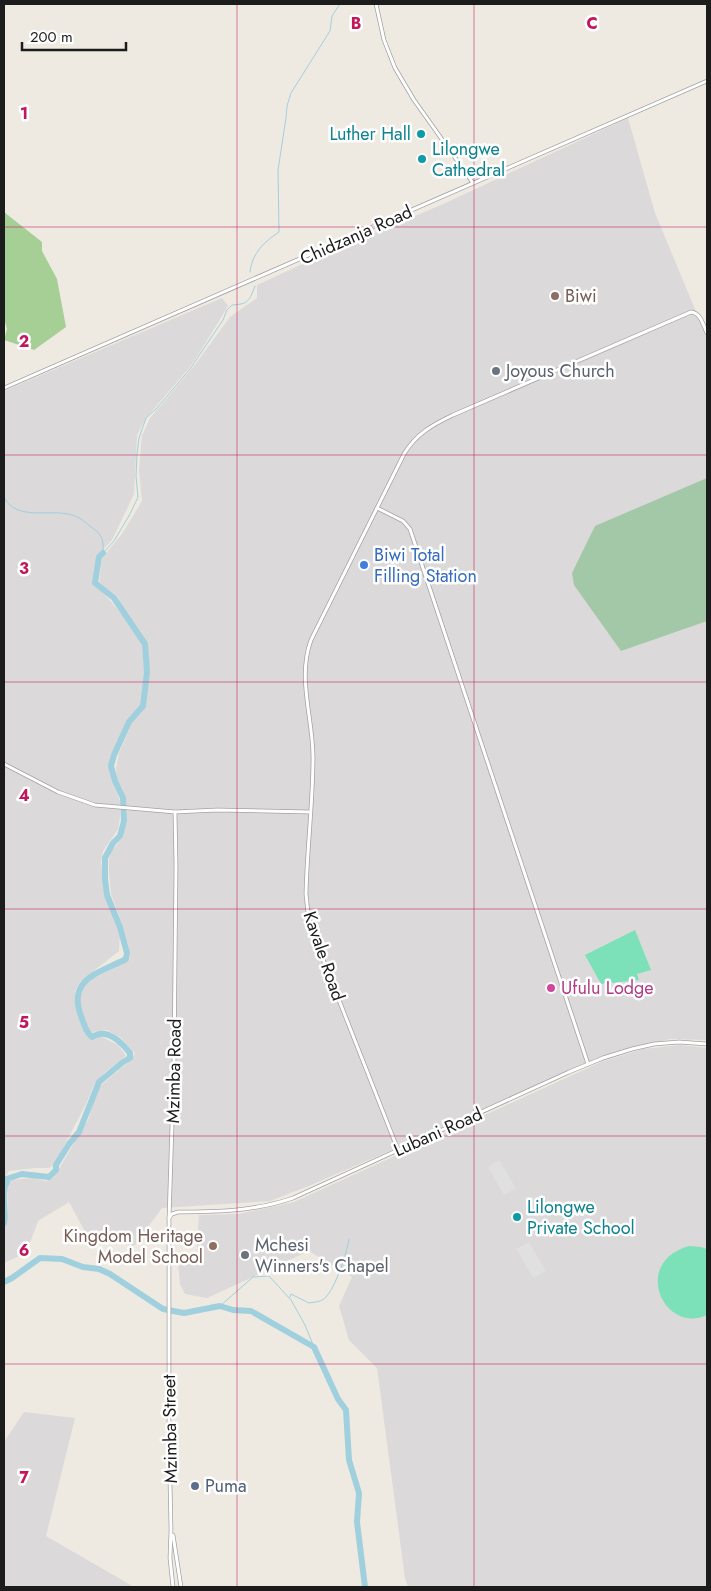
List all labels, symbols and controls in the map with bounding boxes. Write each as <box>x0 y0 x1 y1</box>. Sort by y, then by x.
text: B <box>351 12 361 35</box>
text: C <box>586 12 598 35</box>
scale bar <box>22 20 126 52</box>
text: 200 m <box>30 26 73 48</box>
text: 1 <box>20 102 28 125</box>
place label: Luther Hall <box>329 121 411 147</box>
marker: Luther Hall <box>415 128 427 140</box>
place label: Lilongwe Cathedral <box>432 136 505 183</box>
marker: Lilongwe Cathedral <box>416 153 428 165</box>
street label: Chidzanja Road <box>296 199 416 271</box>
place label: Biwi <box>565 283 597 309</box>
marker: Biwi <box>549 290 561 302</box>
text: 2 <box>19 330 29 353</box>
place label: Joyous Church <box>504 358 615 384</box>
marker: Joyous Church <box>490 365 502 377</box>
place label: Biwi Total Filling Station <box>374 542 477 589</box>
text: 3 <box>19 557 29 580</box>
marker: Biwi Total Filling Station <box>358 559 370 571</box>
text: 4 <box>18 784 30 807</box>
street label: Kavale Road <box>297 908 351 1004</box>
place label: Ufulu Lodge <box>561 975 654 1001</box>
marker: Ufulu Lodge <box>545 982 557 994</box>
text: 5 <box>19 1011 29 1034</box>
street label: Mzimba Road <box>160 1018 188 1124</box>
street label: Lubani Road <box>390 1101 486 1163</box>
place label: Lilongwe Private School <box>527 1194 635 1241</box>
marker: Lilongwe Private School <box>511 1211 523 1223</box>
place label: Kingdom Heritage Model School <box>63 1223 203 1270</box>
place label: Mchesi Winners's Chapel <box>255 1232 389 1279</box>
text: 6 <box>19 1239 29 1262</box>
marker: Kingdom Heritage Model School <box>207 1240 219 1252</box>
marker: Mchesi Winners's Chapel <box>239 1249 251 1261</box>
street label: Mzimba Street <box>156 1374 184 1484</box>
text: 7 <box>19 1466 29 1489</box>
place label: Puma <box>205 1473 247 1499</box>
marker: Puma <box>189 1480 201 1492</box>

